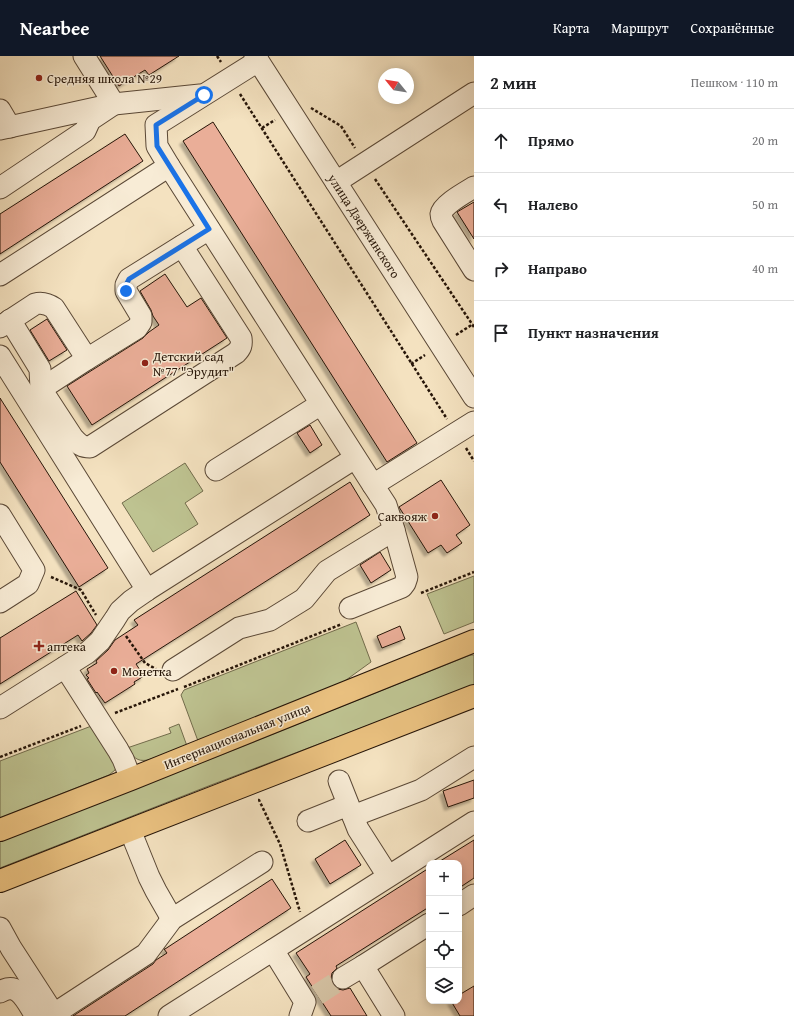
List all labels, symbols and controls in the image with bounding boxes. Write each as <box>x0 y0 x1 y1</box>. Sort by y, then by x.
text: Nearbee <box>20 14 90 42</box>
text: Карта <box>553 18 589 38</box>
text: Маршрут <box>611 18 669 38</box>
text: Сохранённые <box>691 18 774 38</box>
north arrow <box>378 68 414 104</box>
place label: Средняя школа №29 <box>47 69 162 88</box>
text: 2 мин <box>490 70 536 95</box>
marker: Средняя школа №29 <box>34 73 44 83</box>
text: Пешком · 110 m <box>691 73 778 92</box>
route start <box>195 86 213 104</box>
icon: ahead <box>490 130 512 152</box>
text: Прямо <box>528 130 574 151</box>
text: 20 m <box>752 131 778 150</box>
street label: улица Дзержинского <box>322 169 405 282</box>
icon: left <box>490 194 512 216</box>
text: Налево <box>528 194 578 215</box>
text: 50 m <box>752 195 778 214</box>
icon: right <box>490 258 512 280</box>
text: Направо <box>528 258 587 279</box>
text: 40 m <box>752 259 778 278</box>
route end <box>117 282 135 300</box>
icon: arrive <box>490 322 512 344</box>
text: Пункт назначения <box>528 322 659 343</box>
place label: Детский сад №77 "Эрудит" <box>152 347 234 381</box>
marker: Детский сад №77 "Эрудит" <box>140 358 150 368</box>
place label: Саквояж <box>378 507 427 526</box>
marker: Саквояж <box>430 511 440 521</box>
place label: аптека <box>47 637 87 656</box>
marker: аптека <box>34 641 44 651</box>
place label: Монетка <box>122 662 173 681</box>
marker: Монетка <box>109 666 119 676</box>
street label: Интернациональная улица <box>161 698 314 774</box>
map controls <box>426 860 462 1004</box>
button: + <box>426 860 462 896</box>
button: − <box>426 896 462 932</box>
button: locate <box>426 932 462 968</box>
button: layers <box>426 968 462 1004</box>

